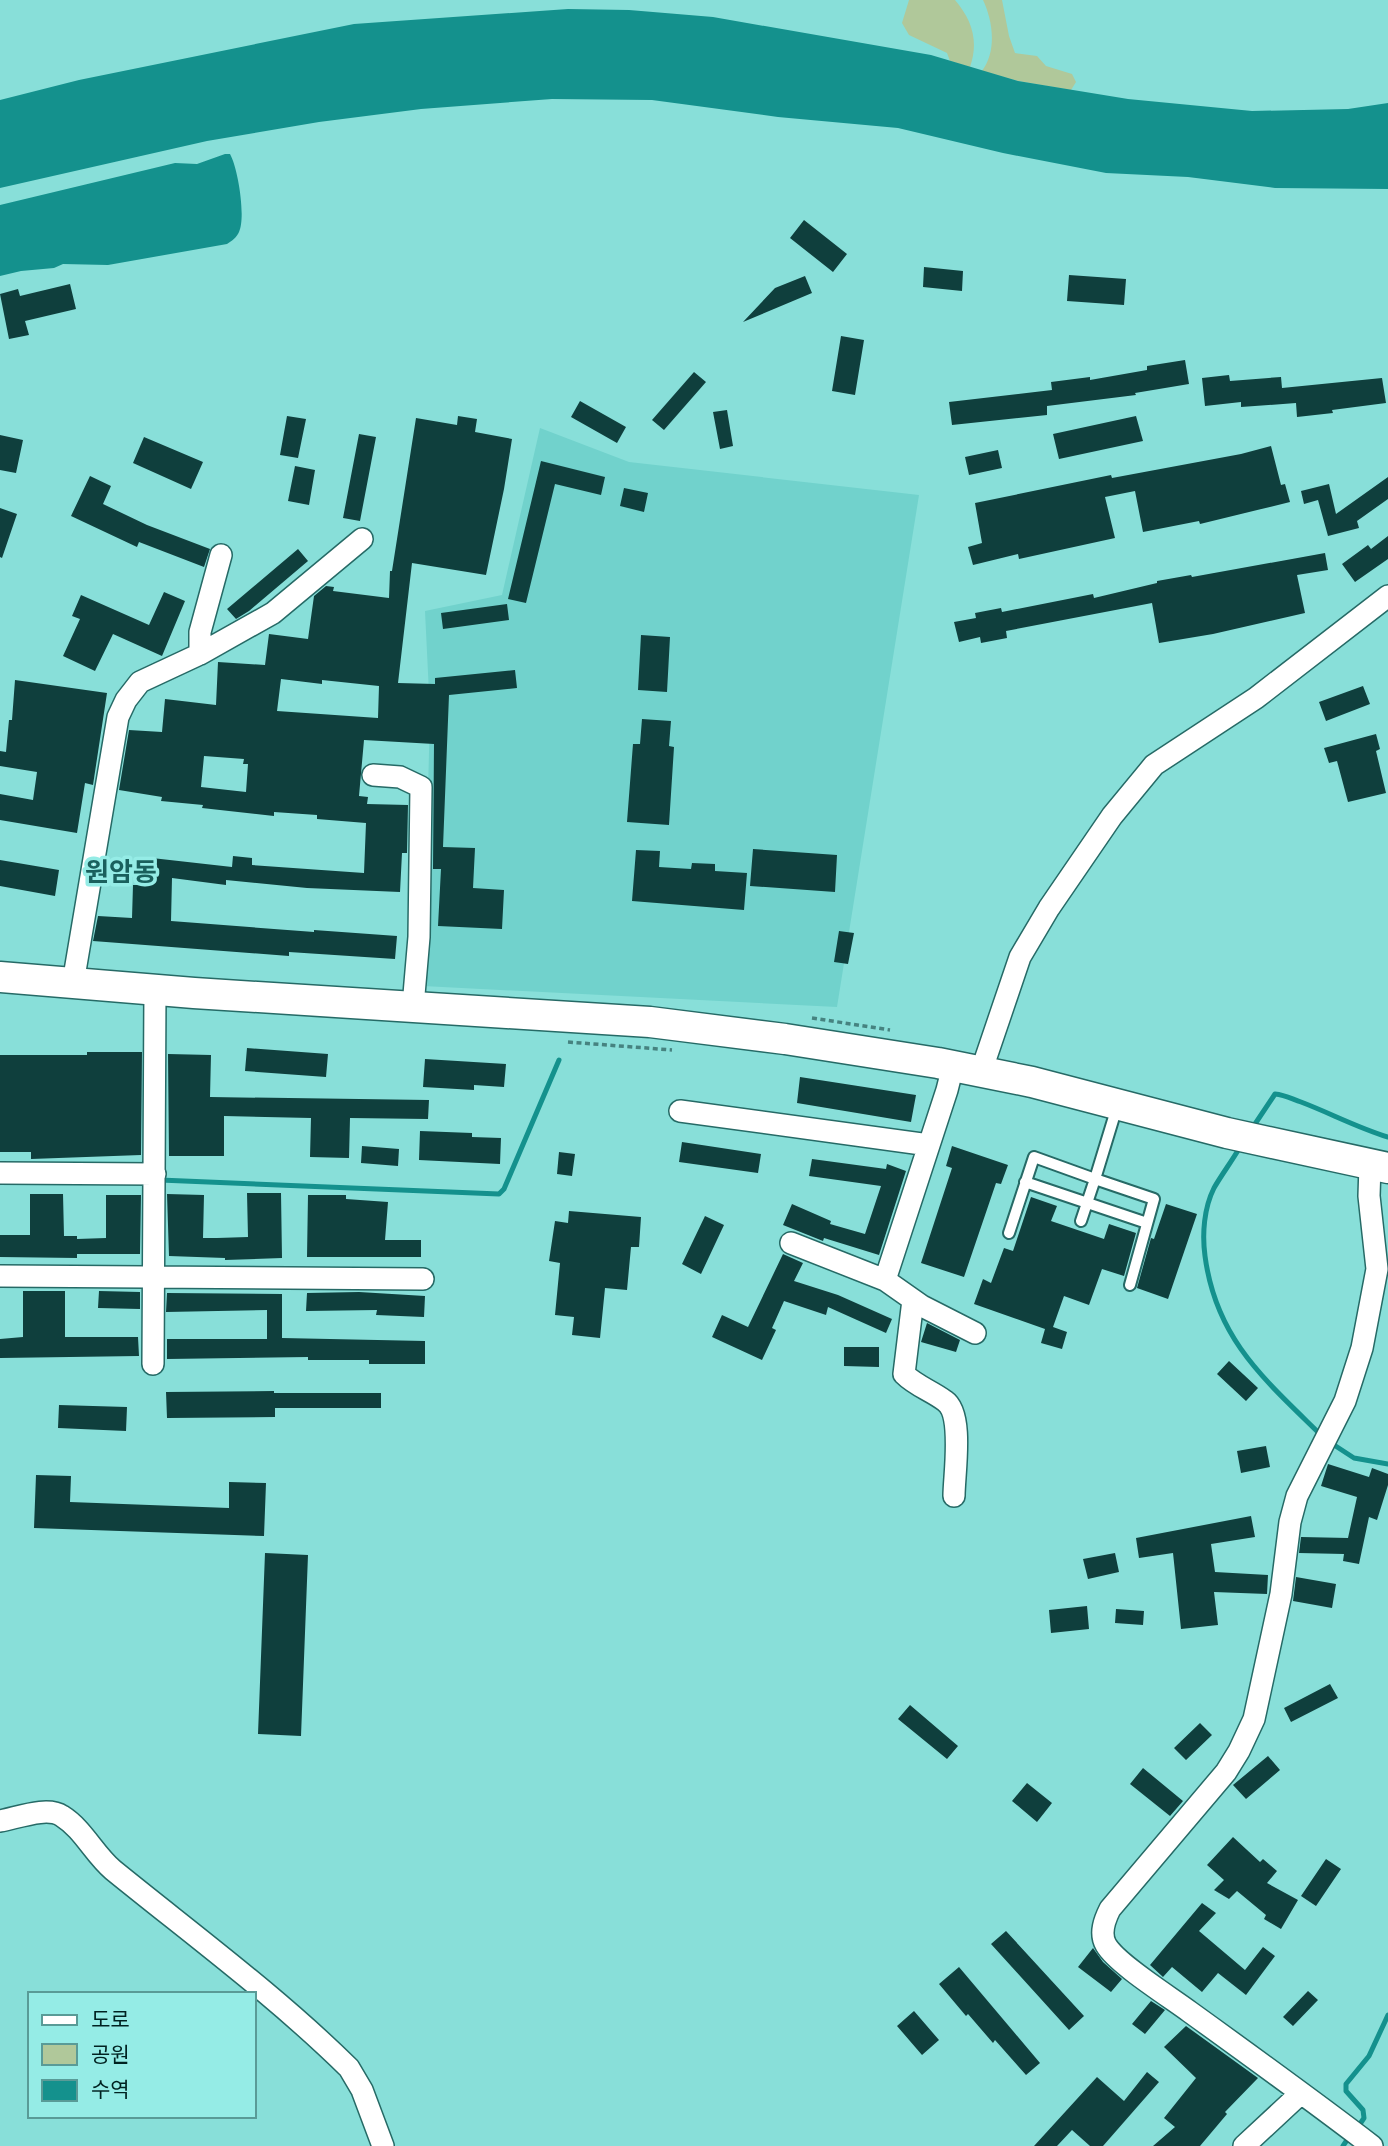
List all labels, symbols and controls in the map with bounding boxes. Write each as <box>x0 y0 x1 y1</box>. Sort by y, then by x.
district label: 원암동 <box>85 856 157 887</box>
legend <box>28 1992 256 2118</box>
text: 도로 <box>91 2007 130 2032</box>
text: 공원 <box>91 2042 130 2067</box>
text: 수역 <box>91 2077 130 2102</box>

